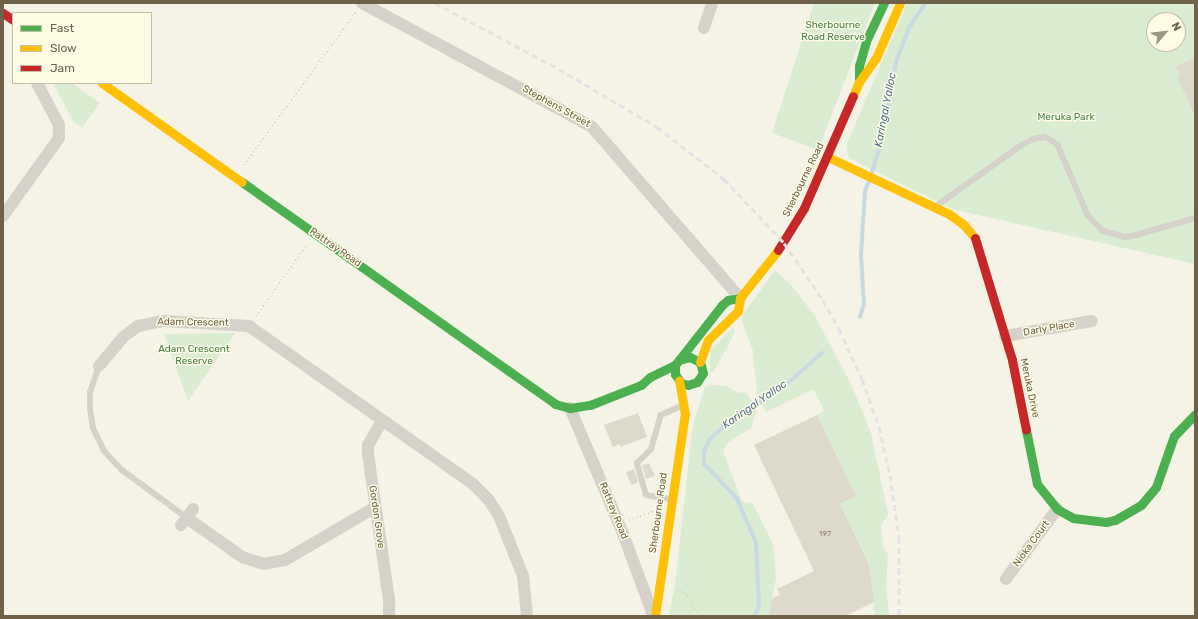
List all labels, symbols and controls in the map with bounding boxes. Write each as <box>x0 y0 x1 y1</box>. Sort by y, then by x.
legend <box>12 12 152 84</box>
north arrow <box>1146 12 1186 52</box>
park label: Sherbourne Road Reserve <box>801 19 865 42</box>
text: N <box>1169 20 1184 33</box>
text: Fast <box>50 21 74 35</box>
text: Slow <box>50 41 77 55</box>
text: Jam <box>50 61 75 75</box>
water label: Karingal Yalloc <box>872 71 900 149</box>
street label: Stephens Street <box>520 83 592 131</box>
park label: Meruka Park <box>1037 112 1095 124</box>
street label: Sherbourne Road <box>781 141 827 219</box>
street label: Rattray Road <box>307 226 363 270</box>
street label: Adam Crescent <box>157 316 229 330</box>
street label: Darly Place <box>1022 319 1076 339</box>
park label: Adam Crescent Reserve <box>158 343 230 366</box>
street label: Meruka Drive <box>1017 357 1041 419</box>
water label: Karingal Yalloc <box>720 378 790 432</box>
street label: Sherbourne Road <box>647 472 671 554</box>
street label: Rattray Road <box>596 481 630 541</box>
street label: Gordon Grove <box>366 485 386 549</box>
street label: Nioka Court <box>1011 519 1053 569</box>
house number: 197 <box>819 529 831 539</box>

